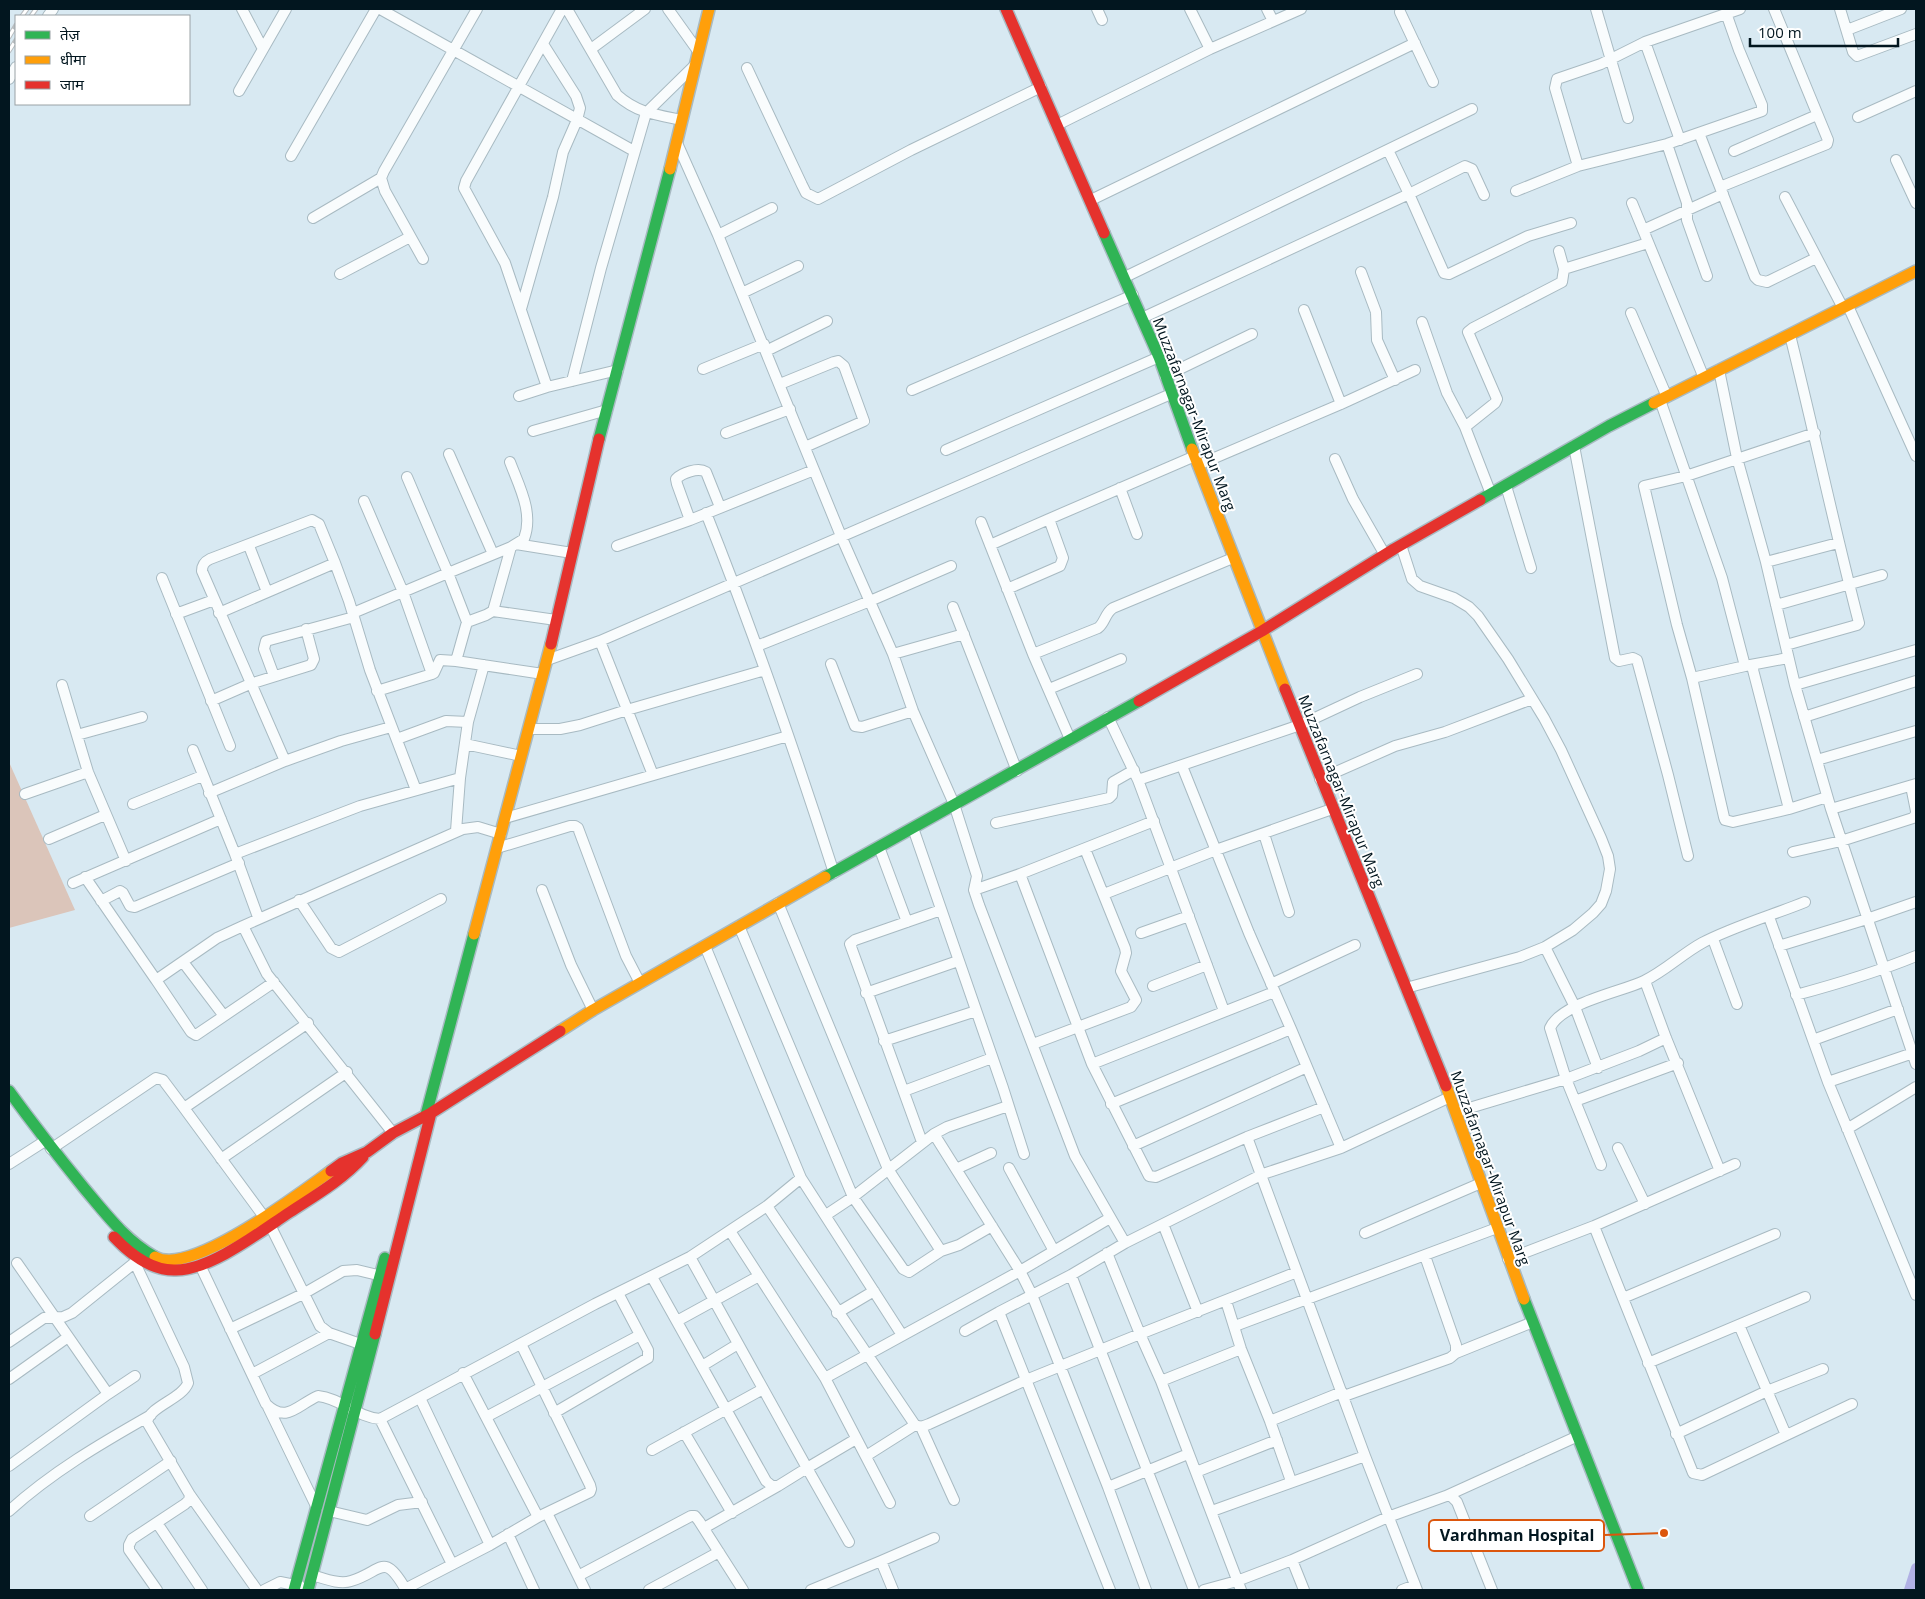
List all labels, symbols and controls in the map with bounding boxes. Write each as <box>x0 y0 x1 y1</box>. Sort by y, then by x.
legend <box>15 15 190 105</box>
scale bar <box>1750 15 1898 47</box>
text: 100 m <box>1758 22 1802 42</box>
text: तेज़ <box>60 24 81 44</box>
text: धीमा <box>60 49 87 69</box>
text: जाम <box>60 74 85 94</box>
street label: Muzzafarnagar-Mirapur Marg <box>1149 314 1241 514</box>
street label: Muzzafarnagar-Mirapur Marg <box>1294 692 1390 890</box>
street label: Muzzafarnagar-Mirapur Marg <box>1446 1068 1536 1268</box>
callout: Vardhman Hospital <box>1429 1520 1604 1551</box>
text: Vardhman Hospital <box>1440 1524 1594 1546</box>

